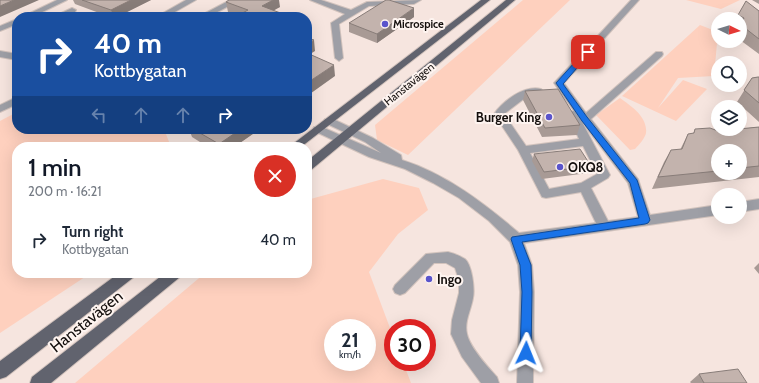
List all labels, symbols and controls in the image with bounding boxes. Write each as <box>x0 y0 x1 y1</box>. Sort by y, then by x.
north arrow <box>711 12 747 48</box>
map controls <box>711 12 747 224</box>
place label: Microspice <box>393 17 444 31</box>
marker: Microspice <box>380 19 390 29</box>
text: 40 m <box>94 26 162 60</box>
icon: right <box>28 28 80 80</box>
pin <box>571 35 605 69</box>
icon: arrive <box>577 41 599 63</box>
button: search <box>711 56 747 92</box>
text: Kottbygatan <box>94 60 186 82</box>
street label: Hanstavägen <box>381 60 437 108</box>
button: layers <box>711 100 747 136</box>
icon: left <box>88 104 110 126</box>
icon: ahead <box>130 104 152 126</box>
icon: ahead <box>172 104 194 126</box>
icon: right <box>214 104 236 126</box>
place label: Burger King <box>476 109 541 125</box>
marker: Burger King <box>544 112 554 122</box>
button: + <box>711 144 747 180</box>
text: 1 min <box>28 153 82 182</box>
button: close <box>254 155 296 197</box>
place label: OKQ8 <box>568 159 604 175</box>
marker: OKQ8 <box>555 162 565 172</box>
text: 200 m · 16:21 <box>28 183 102 199</box>
button: − <box>711 188 747 224</box>
text: Turn right <box>62 223 123 241</box>
icon: right <box>28 229 50 251</box>
text: 40 m <box>260 231 296 249</box>
text: Kottbygatan <box>62 241 129 257</box>
place label: Ingo <box>437 271 462 287</box>
marker: Ingo <box>424 274 434 284</box>
street label: Hanstavägen <box>46 286 126 356</box>
speed limit sign: 30 <box>384 319 436 371</box>
text: 21 <box>341 328 359 352</box>
position arrow <box>505 332 547 374</box>
text: km/h <box>339 348 361 361</box>

